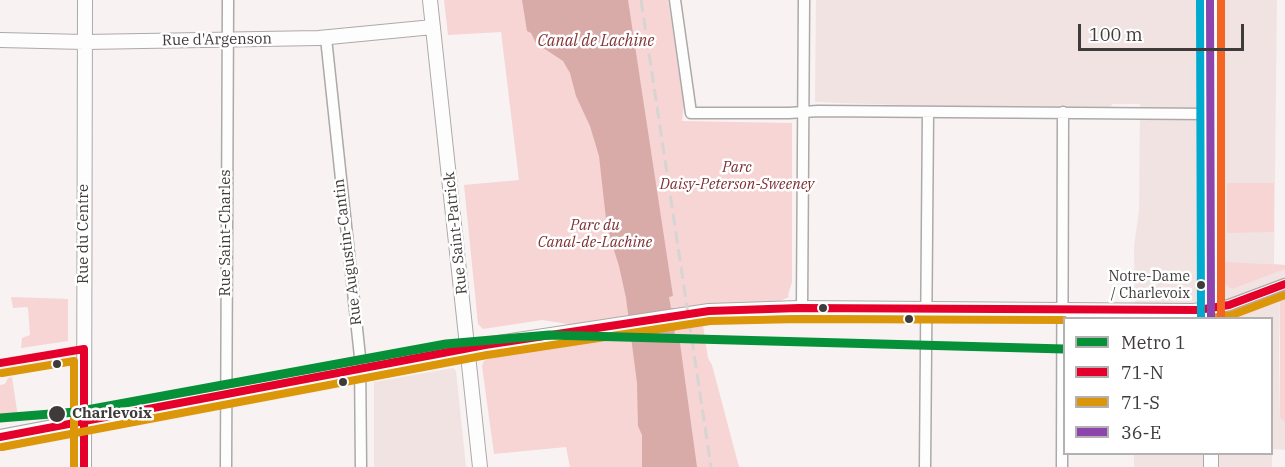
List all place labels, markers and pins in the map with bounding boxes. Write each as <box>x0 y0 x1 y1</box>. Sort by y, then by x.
place label: Notre-Dame / Charlevoix <box>1109 269 1190 302</box>
marker: Notre-Dame / Charlevoix <box>1195 279 1207 291</box>
unlabelled marker <box>817 302 829 314</box>
unlabelled marker <box>903 313 915 325</box>
unlabelled marker <box>51 358 63 370</box>
unlabelled marker <box>337 376 349 388</box>
marker: Charlevoix <box>47 404 67 424</box>
place label: Charlevoix <box>72 405 152 423</box>

